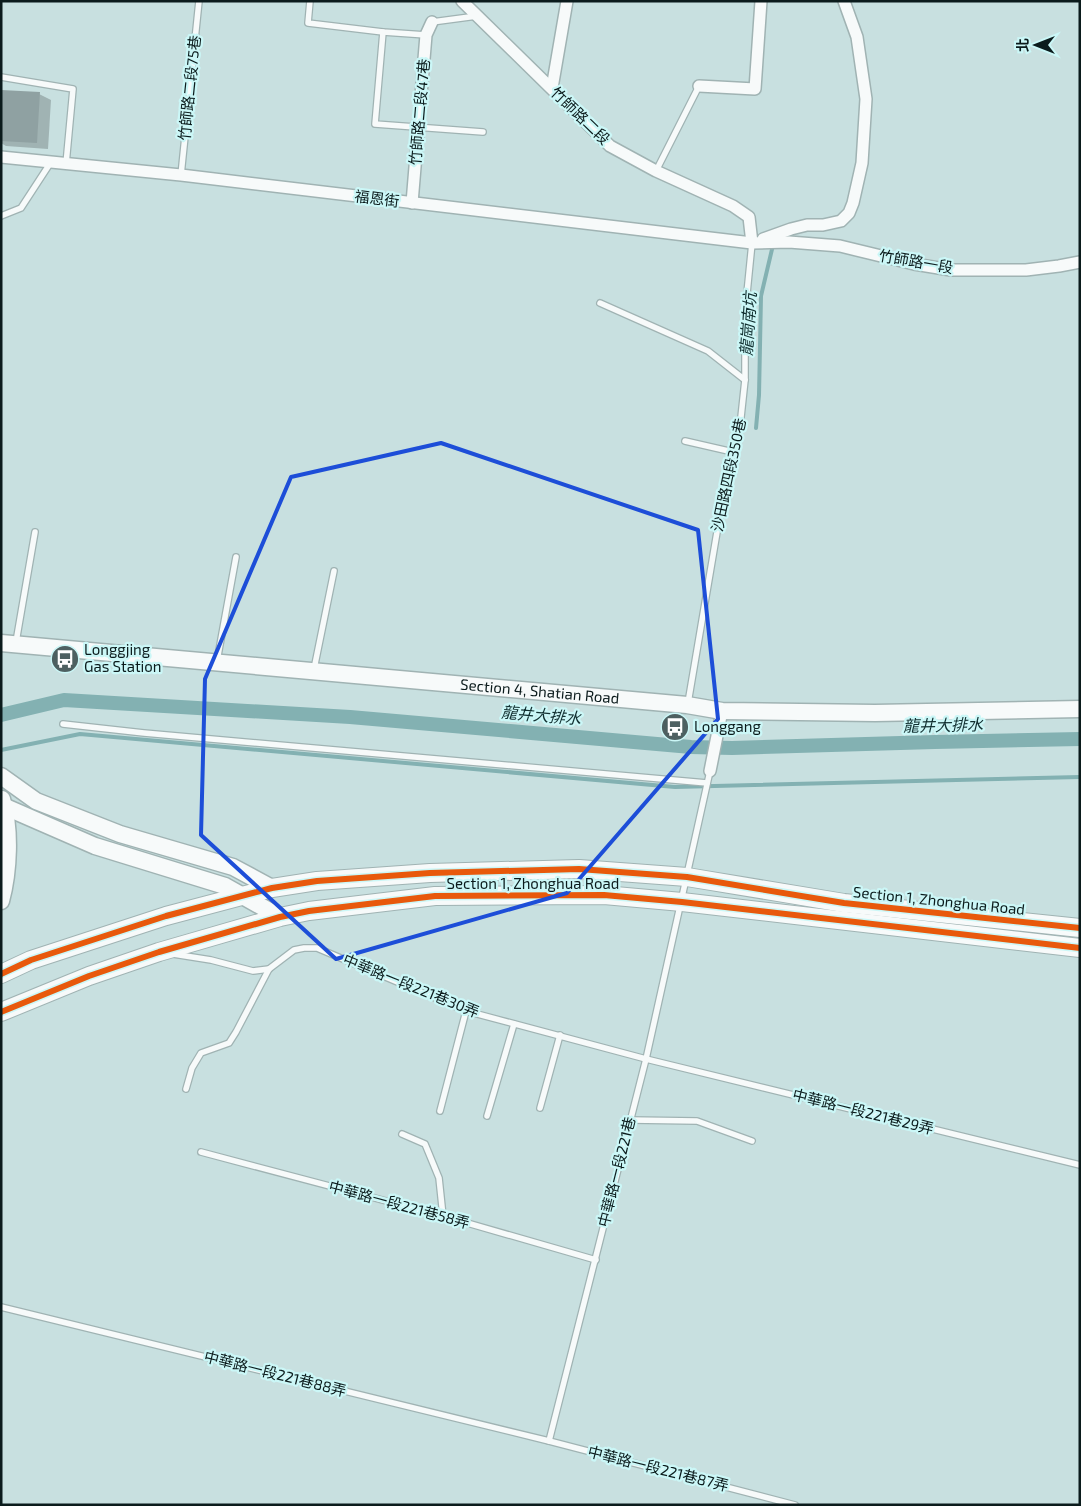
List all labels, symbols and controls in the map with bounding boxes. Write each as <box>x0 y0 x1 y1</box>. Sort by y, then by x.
north arrow <box>1011 20 1061 70</box>
street label: 竹師路二段75巷 <box>175 34 203 141</box>
text: 北 <box>1014 38 1031 52</box>
street label: 竹師路二段47巷 <box>405 58 433 166</box>
street label: 竹師路二段 <box>547 83 614 148</box>
street label: 福恩街 <box>354 186 401 210</box>
street label: 竹師路一段 <box>878 246 955 276</box>
water label: 龍崗南坑 <box>736 289 759 357</box>
street label: 沙田路四段350巷 <box>707 416 749 533</box>
place label: Longgjing Gas Station <box>84 640 162 675</box>
bus stop icon: Longgjing Gas Station <box>50 644 80 674</box>
street label: Section 4, Shatian Road <box>460 675 620 707</box>
water label: 龍井大排水 <box>500 702 583 728</box>
bus stop icon: Longgang <box>660 712 690 742</box>
water label: 龍井大排水 <box>903 714 984 735</box>
place label: Longgang <box>694 717 762 735</box>
street label: Section 1, Zhonghua Road <box>447 874 619 892</box>
street label: Section 1, Zhonghua Road <box>852 882 1026 918</box>
street label: 中華路一段221巷30弄 <box>341 950 482 1021</box>
street label: 中華路一段221巷29弄 <box>791 1085 936 1137</box>
street label: 中華路一段221巷 <box>594 1115 638 1229</box>
street label: 中華路一段221巷58弄 <box>327 1177 472 1231</box>
street label: 中華路一段221巷88弄 <box>202 1347 348 1399</box>
street label: 中華路一段221巷87弄 <box>586 1442 731 1494</box>

